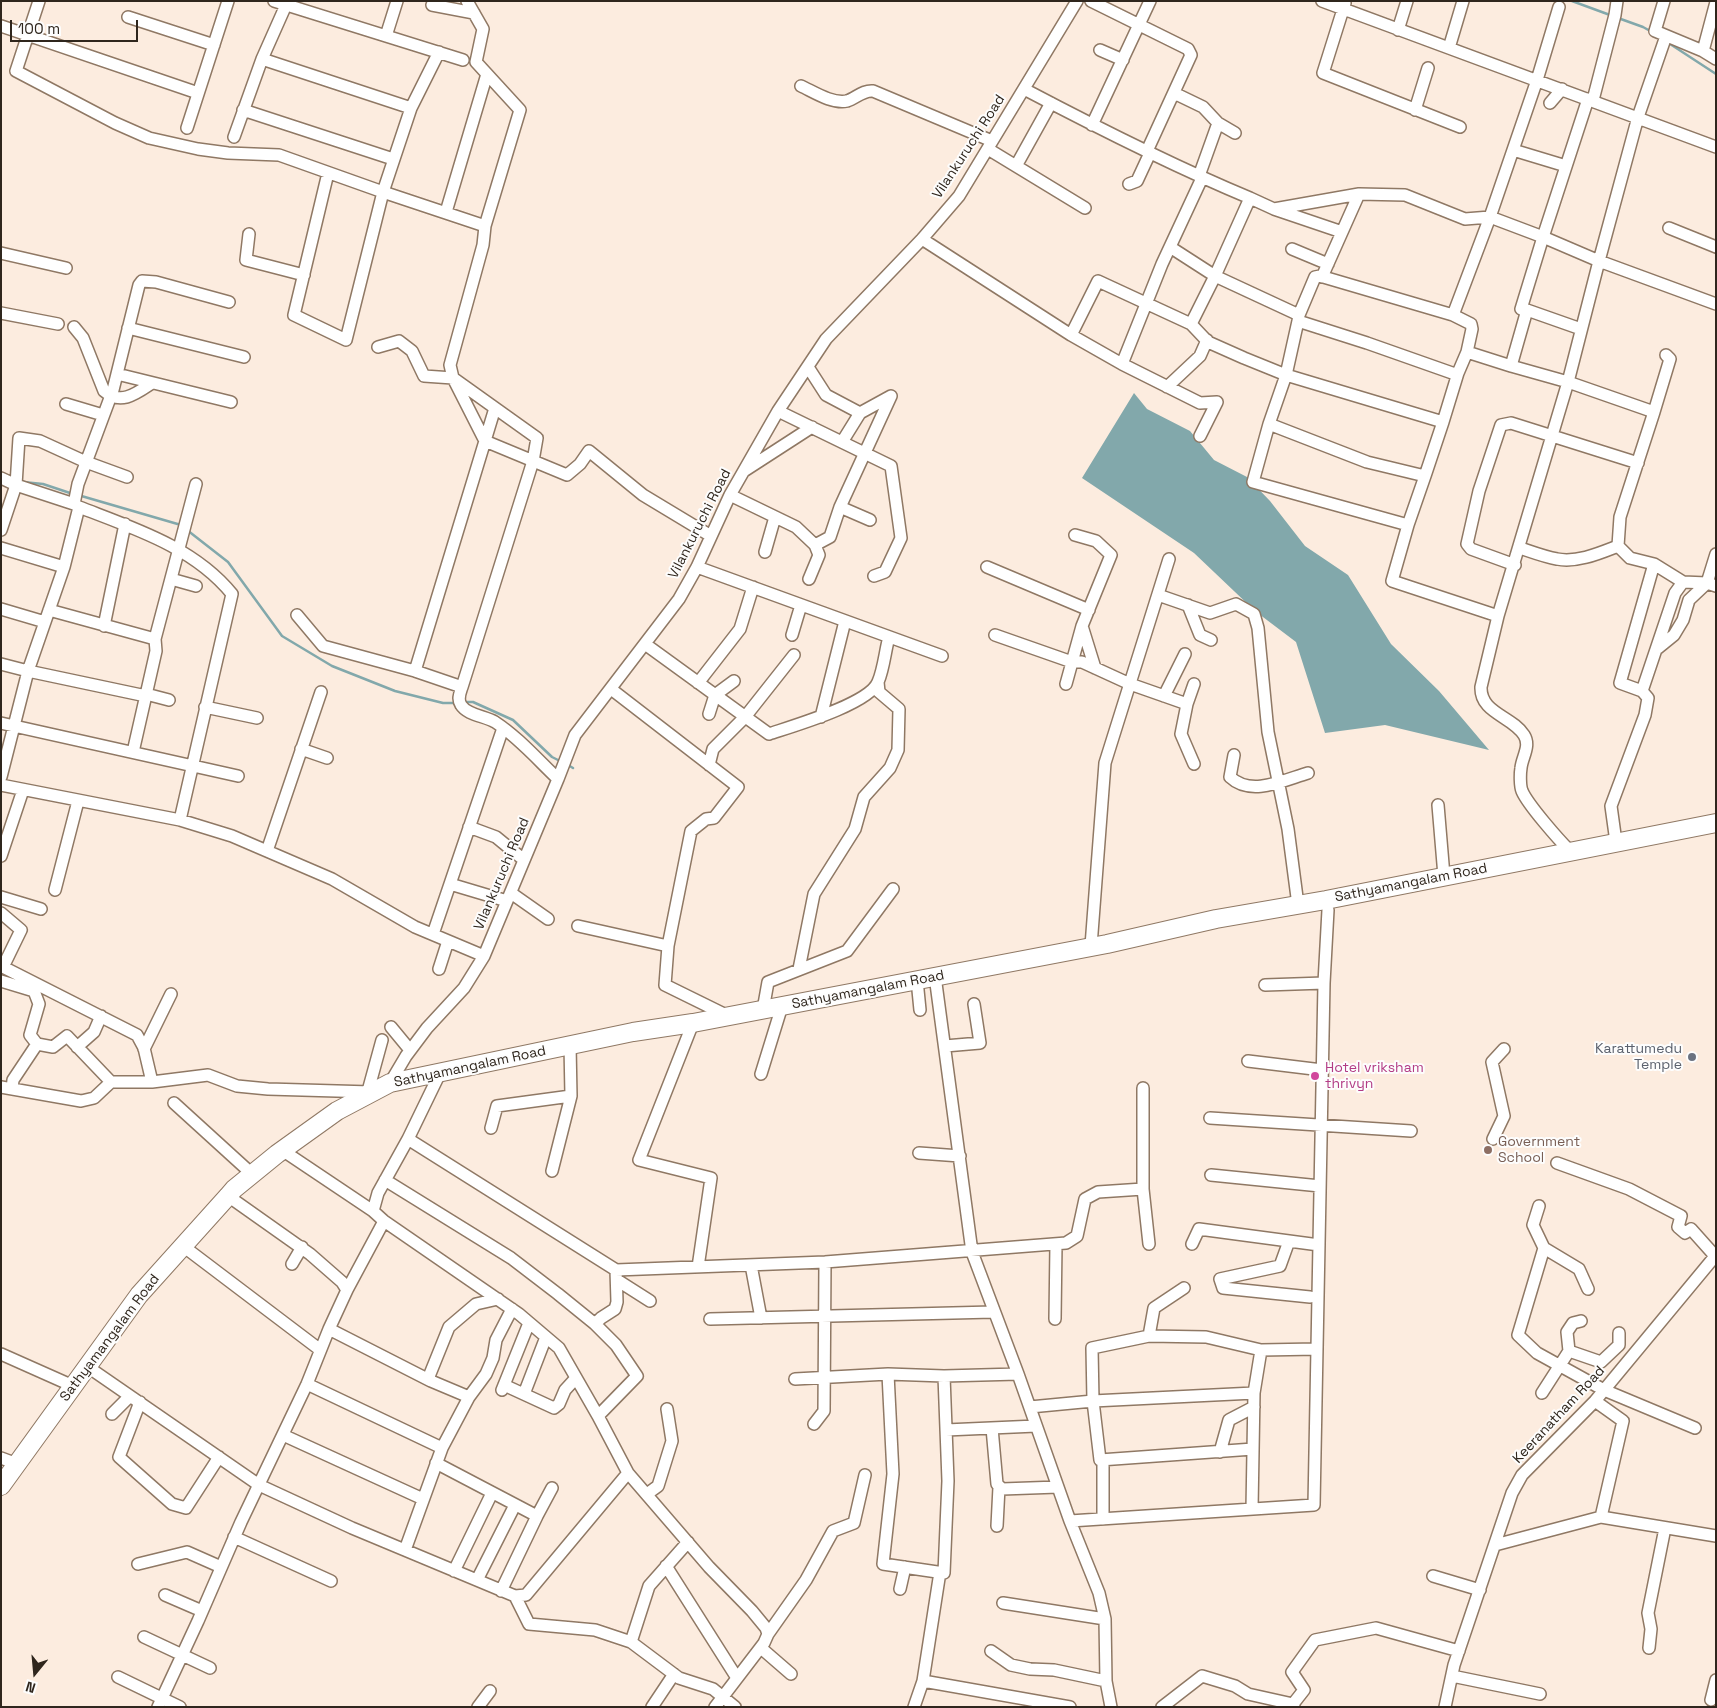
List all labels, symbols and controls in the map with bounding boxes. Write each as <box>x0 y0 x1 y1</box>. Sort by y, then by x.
scale bar <box>12 10 140 42</box>
text: 100 m <box>18 19 60 38</box>
street label: Vilankuruchi Road <box>929 92 1009 202</box>
street label: Vilankuruchi Road <box>665 467 735 581</box>
street label: Vilankuruchi Road <box>471 815 533 933</box>
street label: Sathyamangalam Road <box>1333 860 1489 906</box>
street label: Sathyamangalam Road <box>790 967 946 1013</box>
place label: Karattumedu Temple <box>1595 1041 1682 1074</box>
street label: Sathyamangalam Road <box>392 1043 548 1091</box>
marker: Karattumedu Temple <box>1686 1051 1698 1063</box>
place label: Hotel vriksham thrivyn <box>1325 1060 1424 1092</box>
marker: Hotel vriksham thrivyn <box>1309 1070 1321 1082</box>
place label: Government School <box>1498 1134 1580 1166</box>
marker: Government School <box>1482 1144 1494 1156</box>
street label: Sathyamangalam Road <box>57 1271 163 1405</box>
street label: Keeranatham Road <box>1509 1363 1609 1467</box>
north arrow <box>10 1648 60 1698</box>
text: N <box>24 1677 38 1697</box>

